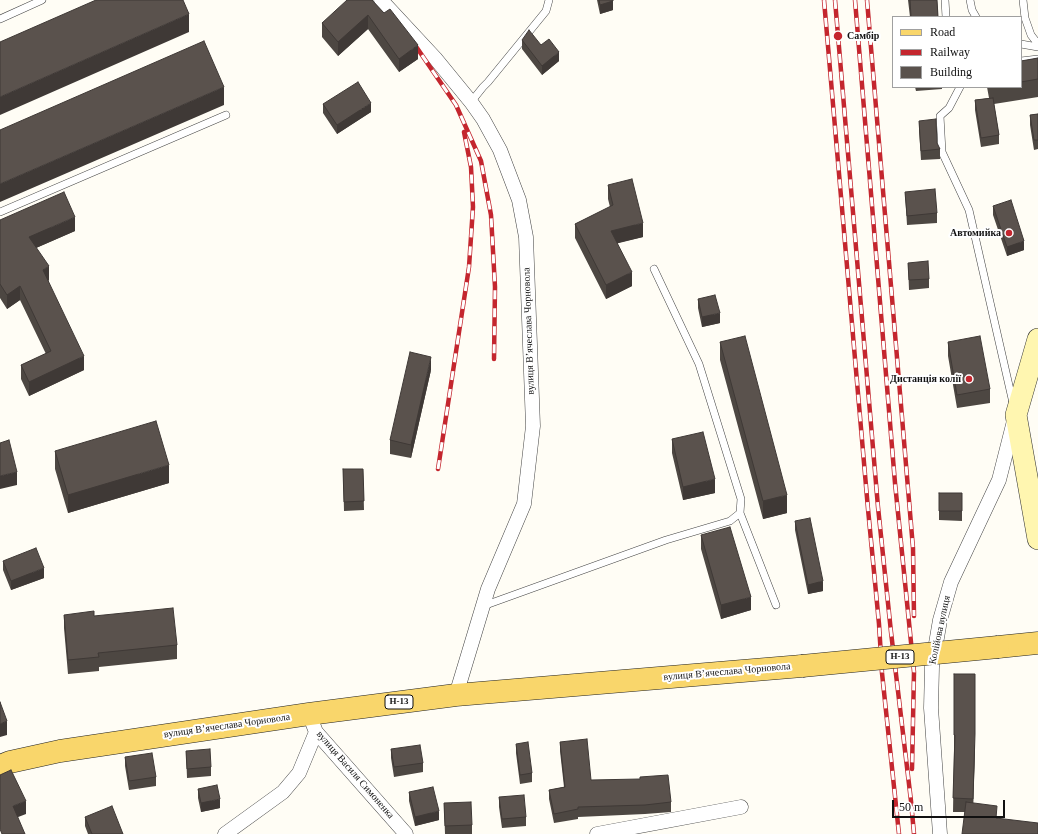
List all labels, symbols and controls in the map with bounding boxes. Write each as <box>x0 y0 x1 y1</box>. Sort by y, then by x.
legend <box>892 16 1022 88</box>
text: Road <box>930 25 955 39</box>
marker: Самбір <box>832 30 844 42</box>
place label: Самбір <box>847 30 879 42</box>
text: Railway <box>930 45 970 59</box>
text: Building <box>930 65 972 79</box>
place label: Автомийка <box>950 227 1001 239</box>
marker: Автомийка <box>1004 228 1014 238</box>
street label: вулиця Вʼячеслава Чорновола <box>521 267 537 395</box>
place label: Дистанція колії <box>890 373 961 385</box>
marker: Дистанція колії <box>964 374 974 384</box>
street label: Колійова вулиця <box>927 595 953 665</box>
road number: Н-13 <box>886 650 914 664</box>
street label: вулиця Вʼячеслава Чорновола <box>663 660 791 684</box>
road number: Н-13 <box>385 695 413 709</box>
street label: вулиця Вʼячеслава Чорновола <box>163 711 291 741</box>
street label: вулиця Василя Симоненка <box>314 729 396 821</box>
scale bar <box>894 792 1007 818</box>
text: 50 m <box>899 800 923 814</box>

